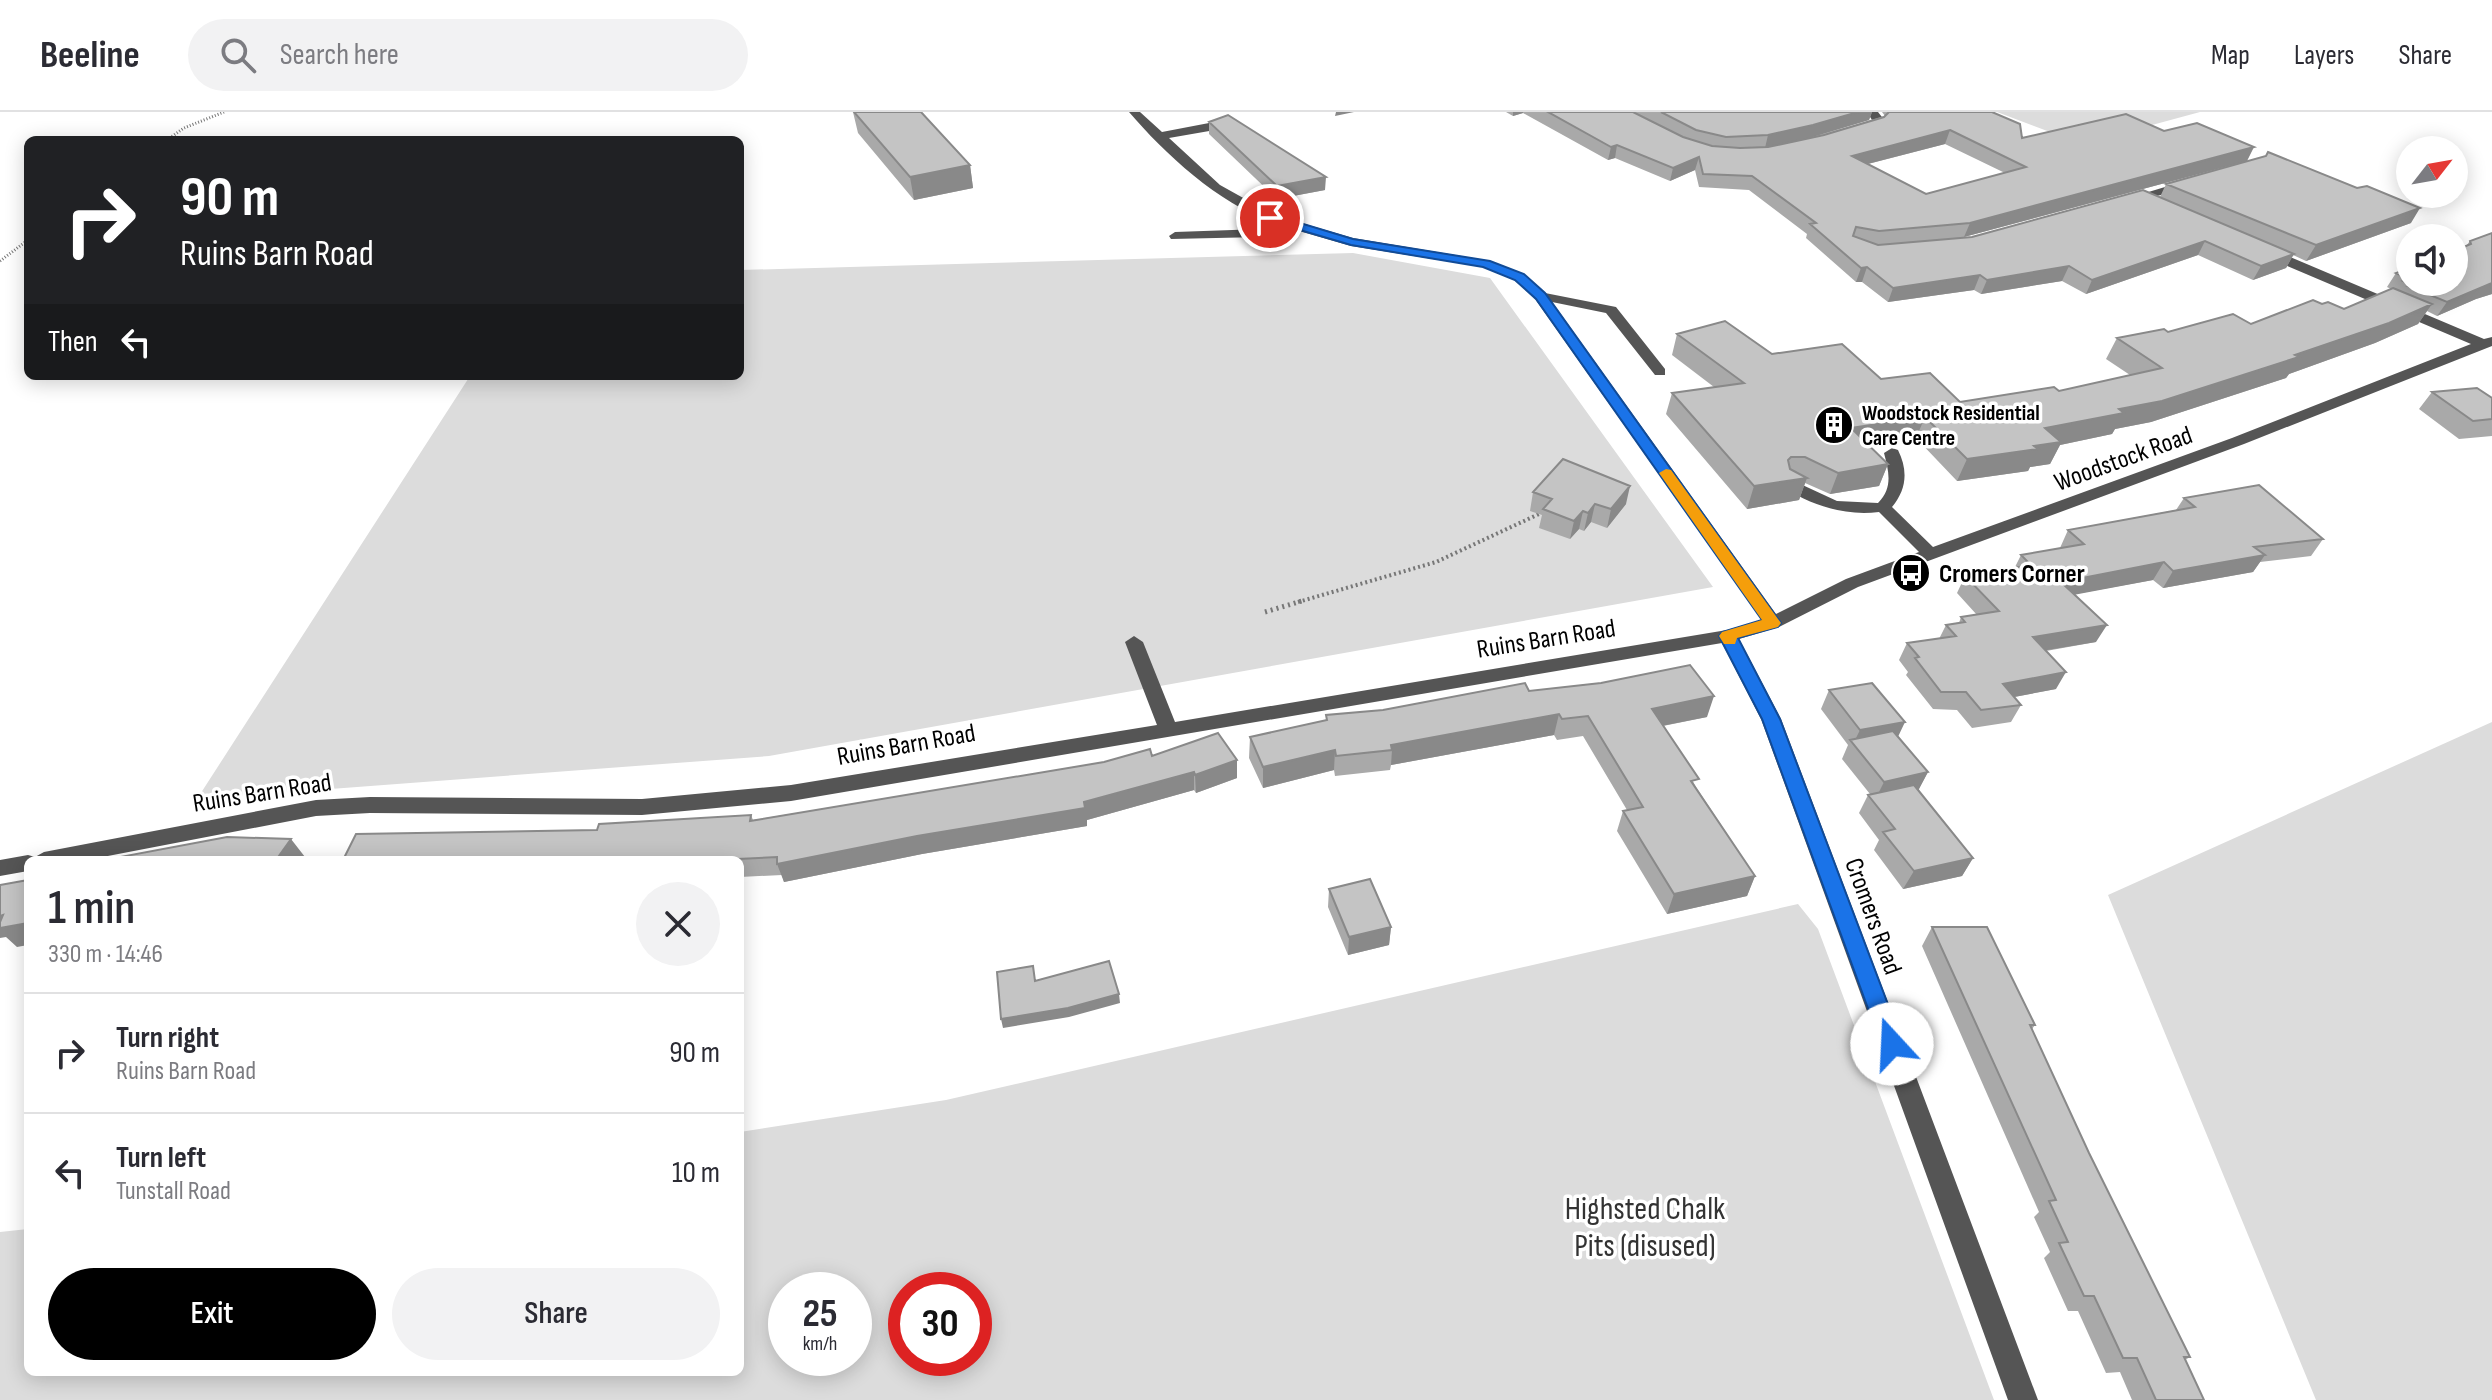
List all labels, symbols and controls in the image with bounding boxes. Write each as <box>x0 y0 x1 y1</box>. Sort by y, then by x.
search box <box>188 19 748 91</box>
text: Beeline <box>40 33 140 78</box>
icon: search <box>216 33 260 77</box>
text: Search here <box>280 37 399 73</box>
text: Map <box>2211 39 2250 72</box>
text: Layers <box>2294 39 2354 72</box>
text: Share <box>2398 39 2452 72</box>
north arrow <box>2396 136 2468 208</box>
map controls <box>2396 136 2468 296</box>
text: 90 m <box>180 165 279 232</box>
icon: right <box>48 168 152 272</box>
pin <box>1236 184 1304 252</box>
icon: arrive <box>1248 196 1292 240</box>
button: sound <box>2396 224 2468 296</box>
text: Ruins Barn Road <box>180 233 374 276</box>
icon: left <box>114 320 158 364</box>
text: Then <box>48 324 98 360</box>
place label: Woodstock Residential Care Centre <box>1862 400 2040 452</box>
building icon: Woodstock Residential Care Centre <box>1813 404 1855 446</box>
street label: Woodstock Road <box>2050 420 2197 499</box>
bus stop icon: Cromers Corner <box>1890 552 1932 594</box>
place label: Cromers Corner <box>1939 559 2085 590</box>
street label: Ruins Barn Road <box>1475 613 1618 666</box>
street label: Ruins Barn Road <box>835 718 978 773</box>
street label: Ruins Barn Road <box>191 767 334 820</box>
street label: Cromers Road <box>1837 854 1908 979</box>
text: 1 min <box>48 880 135 937</box>
button: close <box>636 882 720 966</box>
text: 330 m · 14:46 <box>48 939 163 970</box>
position arrow <box>1850 1002 1934 1086</box>
text: Turn right <box>116 1020 219 1056</box>
icon: right <box>48 1031 92 1075</box>
text: 90 m <box>669 1035 720 1071</box>
text: Ruins Barn Road <box>116 1056 256 1087</box>
text: Turn left <box>116 1140 206 1176</box>
icon: left <box>48 1151 92 1195</box>
text: 10 m <box>672 1155 720 1191</box>
text: Tunstall Road <box>116 1176 231 1207</box>
park label: Highsted Chalk Pits (disused) <box>1565 1190 1725 1266</box>
button: Exit <box>48 1268 376 1360</box>
button: Share <box>392 1268 720 1360</box>
speed limit sign: 30 <box>888 1272 992 1376</box>
text: 25 <box>802 1290 838 1338</box>
text: km/h <box>803 1332 837 1356</box>

